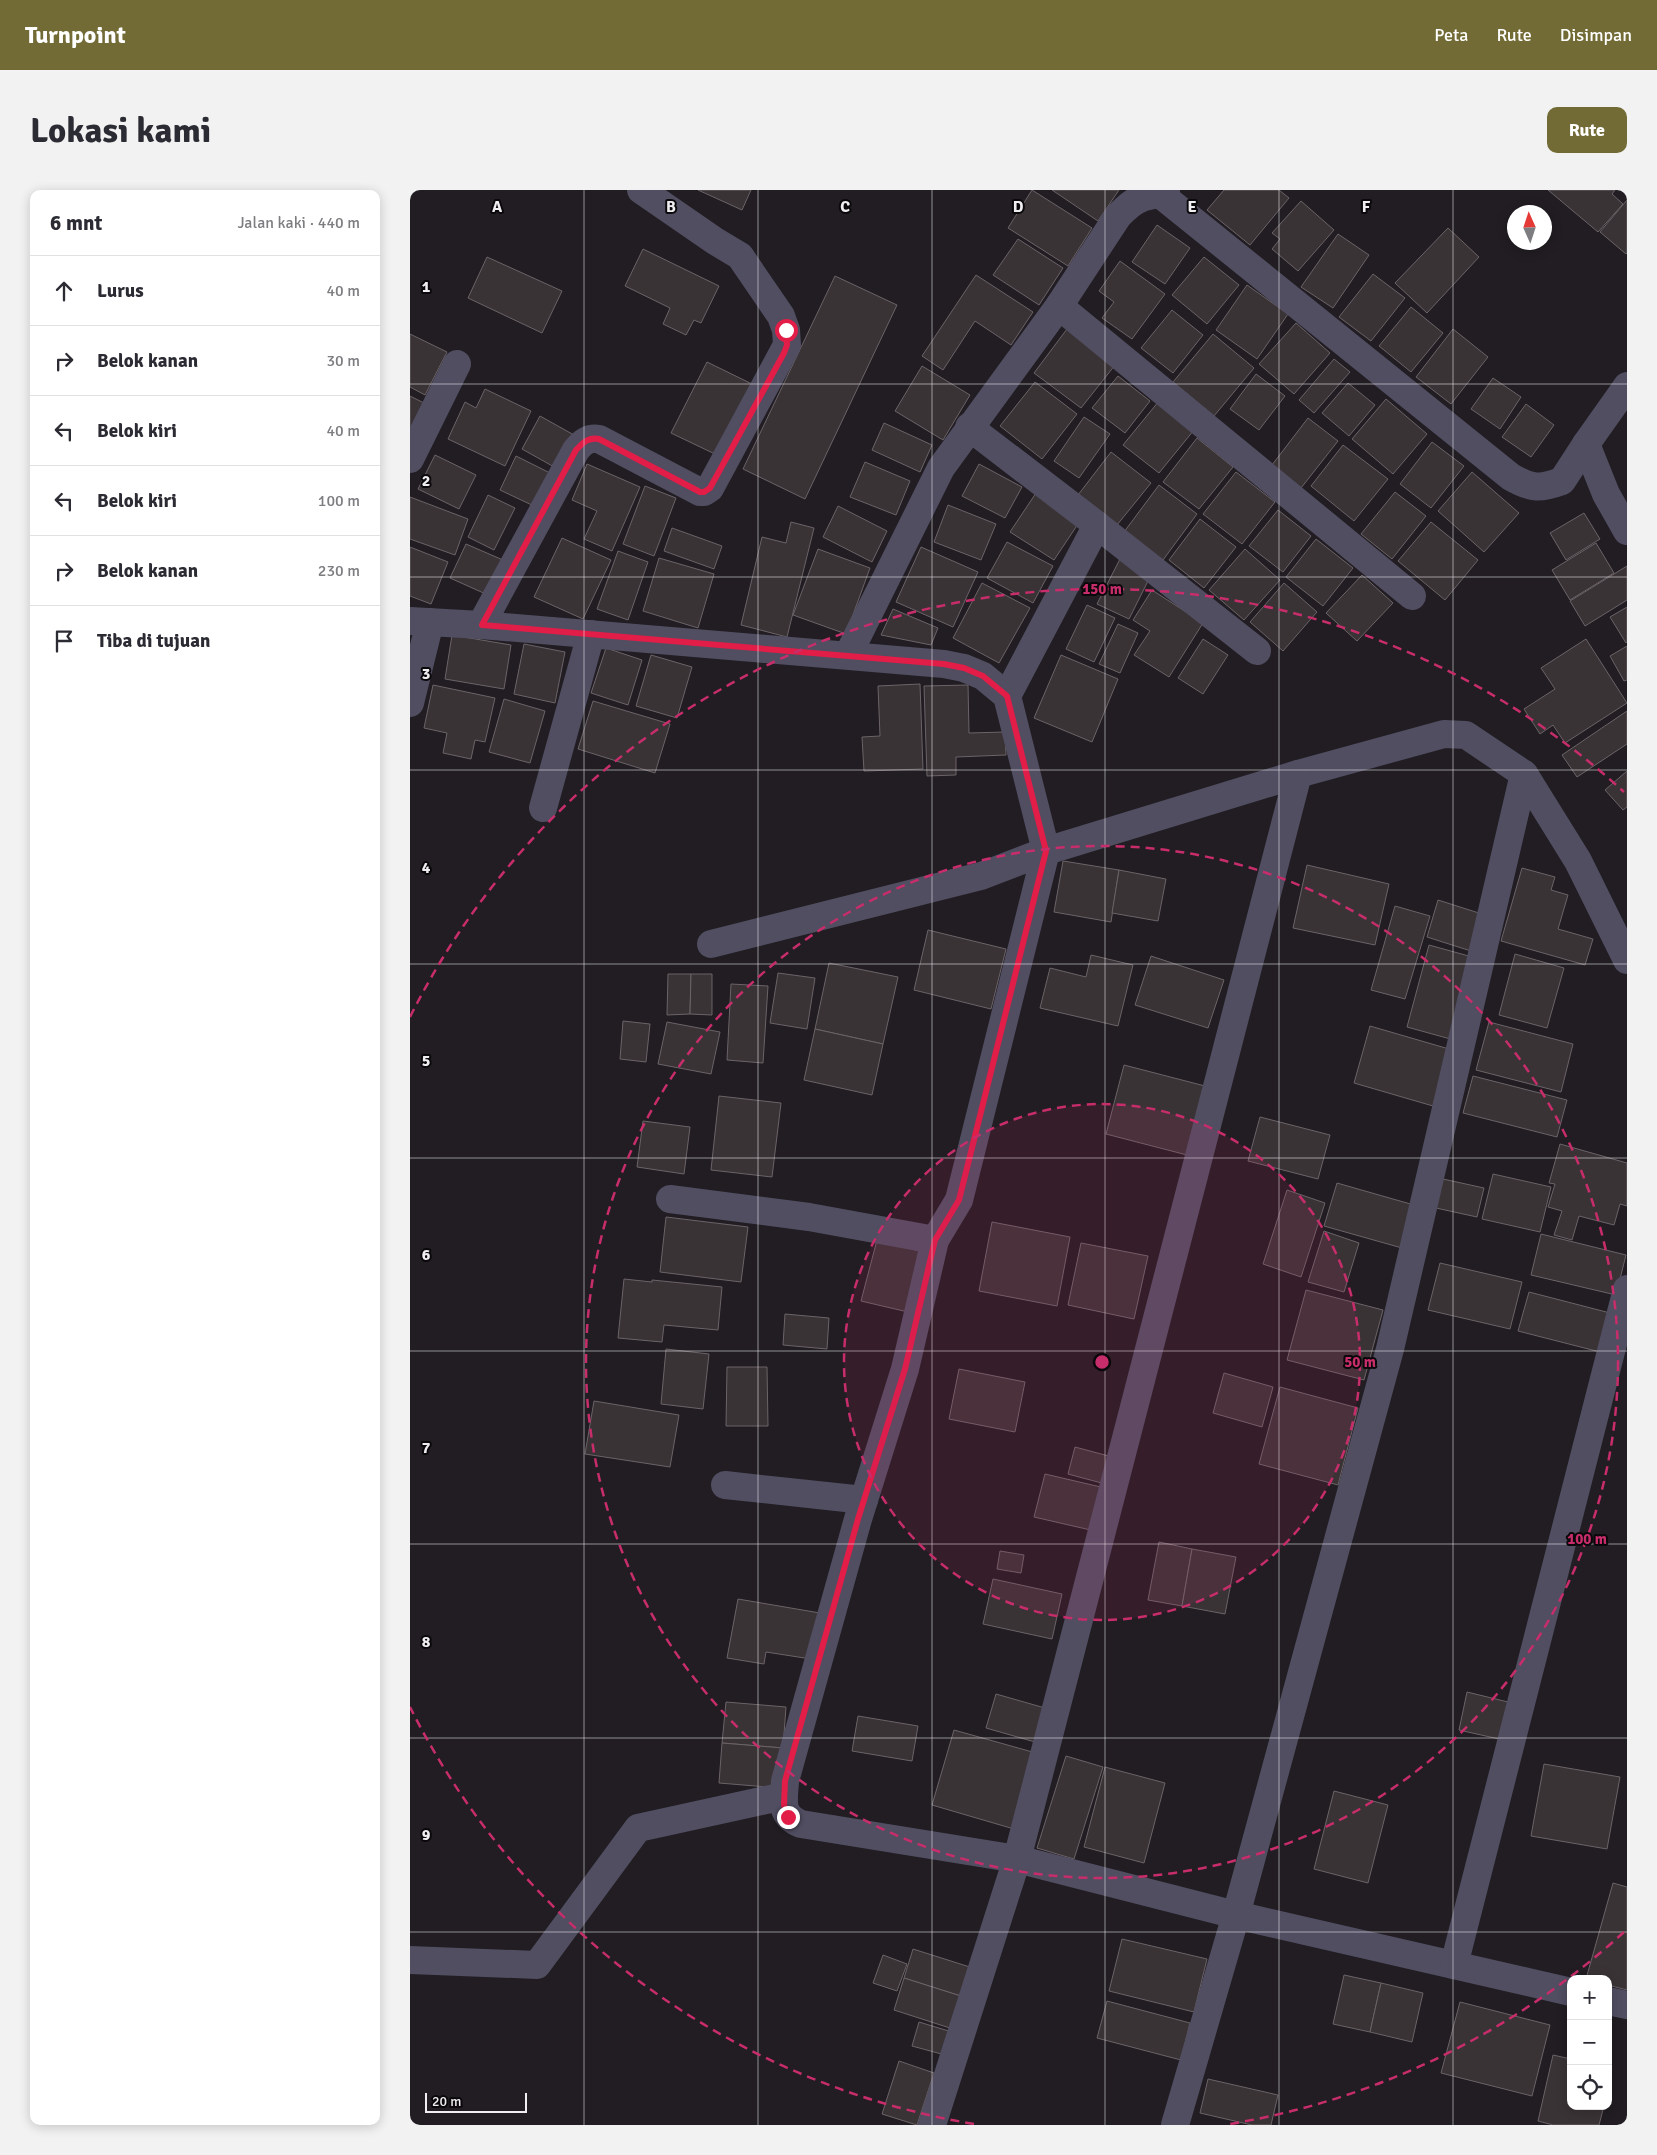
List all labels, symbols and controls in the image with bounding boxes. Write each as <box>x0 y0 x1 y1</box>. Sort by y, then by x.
text: Turnpoint <box>25 20 126 50</box>
text: Peta <box>1434 24 1468 46</box>
text: Rute <box>1496 24 1532 46</box>
text: Disimpan <box>1560 24 1632 46</box>
button: Rute <box>1547 107 1627 153</box>
text: Lokasi kami <box>30 109 211 152</box>
text: A <box>492 197 503 217</box>
text: B <box>666 197 676 217</box>
text: C <box>840 197 850 217</box>
text: D <box>1013 197 1024 217</box>
text: E <box>1187 197 1197 217</box>
text: F <box>1362 197 1371 217</box>
north arrow <box>1507 205 1552 250</box>
text: 6 mnt <box>50 210 102 236</box>
text: Jalan kaki · 440 m <box>238 213 360 233</box>
icon: ahead <box>50 277 78 305</box>
text: 1 <box>422 277 431 297</box>
text: Lurus <box>97 279 144 303</box>
text: 40 m <box>326 281 360 301</box>
route start <box>775 319 798 342</box>
icon: right <box>50 347 78 375</box>
text: Belok kanan <box>97 349 198 373</box>
text: 30 m <box>326 351 360 371</box>
icon: left <box>50 417 78 445</box>
text: Belok kiri <box>97 419 177 443</box>
text: 40 m <box>326 421 360 441</box>
text: 2 <box>422 471 430 491</box>
icon: left <box>50 487 78 515</box>
text: Belok kiri <box>97 489 177 513</box>
text: 100 m <box>318 491 360 511</box>
icon: right <box>50 557 78 585</box>
text: Belok kanan <box>97 559 198 583</box>
text: 230 m <box>318 561 360 581</box>
text: 150 m <box>1082 580 1122 598</box>
icon: arrive <box>50 627 78 655</box>
text: Tiba di tujuan <box>97 629 210 653</box>
text: 3 <box>422 664 430 684</box>
text: 4 <box>422 858 431 878</box>
text: 5 <box>422 1051 430 1071</box>
text: 6 <box>422 1245 431 1265</box>
centre of rings <box>1093 1353 1111 1371</box>
text: 50 m <box>1344 1353 1376 1371</box>
text: 7 <box>422 1438 431 1458</box>
text: 100 m <box>1567 1530 1607 1548</box>
text: 8 <box>422 1632 431 1652</box>
route end <box>777 1806 800 1829</box>
text: 9 <box>422 1825 431 1845</box>
map controls <box>1567 1975 1612 2110</box>
button: + <box>1567 1975 1612 2020</box>
button: − <box>1567 2020 1612 2065</box>
button: locate <box>1567 2065 1612 2110</box>
scale bar <box>425 2090 528 2113</box>
text: 20 m <box>432 2093 461 2110</box>

